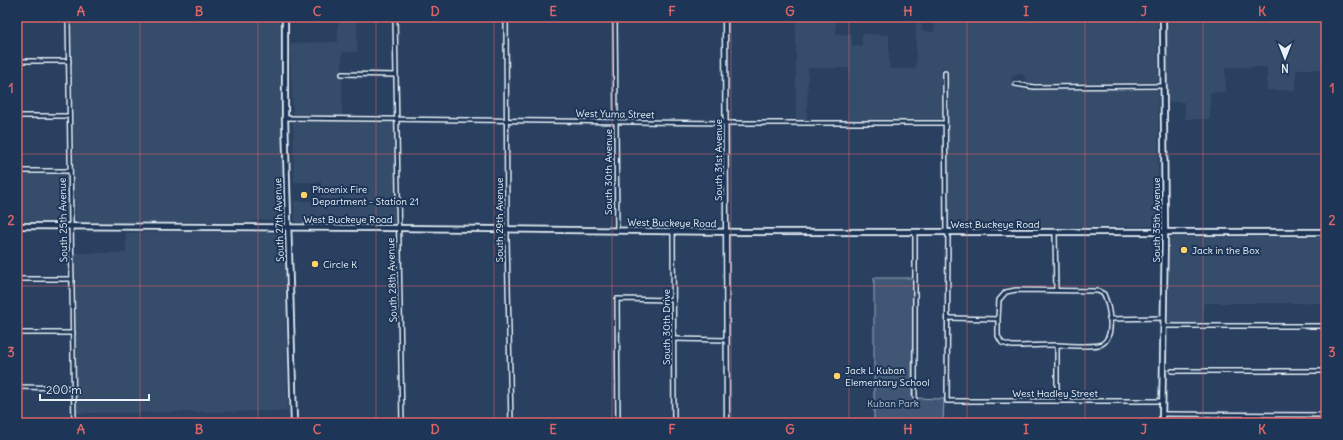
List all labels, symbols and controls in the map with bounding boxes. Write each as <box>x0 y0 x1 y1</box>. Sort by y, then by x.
text: A <box>77 3 86 20</box>
text: B <box>195 3 204 20</box>
text: C <box>313 3 322 20</box>
text: D <box>430 3 440 20</box>
text: E <box>549 3 557 20</box>
text: F <box>668 3 676 20</box>
text: G <box>785 3 795 20</box>
text: H <box>903 3 913 20</box>
text: I <box>1023 3 1029 20</box>
text: J <box>1141 3 1148 20</box>
text: K <box>1258 3 1267 20</box>
north arrow <box>1265 38 1305 78</box>
text: N <box>1281 61 1289 75</box>
text: 1 <box>8 80 14 97</box>
text: 1 <box>1329 80 1335 97</box>
street label: West Yuma Street <box>575 107 655 121</box>
street label: South 31st Avenue <box>712 119 725 201</box>
street label: South 30th Avenue <box>602 129 615 215</box>
street label: South 25th Avenue <box>56 177 70 263</box>
street label: South 35th Avenue <box>1150 177 1163 263</box>
street label: South 27th Avenue <box>271 178 287 262</box>
street label: South 29th Avenue <box>493 178 506 262</box>
place label: Phoenix Fire Department - Station 21 <box>312 183 419 208</box>
marker: Phoenix Fire Department - Station 21 <box>299 190 309 200</box>
text: 2 <box>7 212 15 229</box>
text: 2 <box>1328 212 1336 229</box>
street label: West Buckeye Road <box>303 213 393 226</box>
street label: West Buckeye Road <box>627 216 717 230</box>
street label: West Buckeye Road <box>950 218 1040 231</box>
street label: South 28th Avenue <box>384 237 400 323</box>
place label: Jack in the Box <box>1192 244 1260 257</box>
marker: Jack in the Box <box>1179 245 1189 255</box>
place label: Circle K <box>323 258 358 271</box>
marker: Circle K <box>310 259 320 269</box>
street label: South 30th Drive <box>660 289 673 365</box>
text: 3 <box>7 344 15 361</box>
text: 3 <box>1328 344 1336 361</box>
place label: Jack L Kuban Elementary School <box>845 364 930 389</box>
marker: Jack L Kuban Elementary School <box>832 371 842 381</box>
scale bar <box>40 376 149 402</box>
text: 200 m <box>46 382 82 397</box>
street label: West Hadley Street <box>1012 387 1098 400</box>
park label: Kuban Park <box>867 397 919 410</box>
text: A <box>77 421 86 438</box>
text: B <box>195 421 204 438</box>
text: C <box>313 421 322 438</box>
text: D <box>430 421 440 438</box>
text: E <box>549 421 557 438</box>
text: F <box>668 421 676 438</box>
text: G <box>785 421 795 438</box>
text: H <box>903 421 913 438</box>
text: I <box>1023 421 1029 438</box>
text: J <box>1141 421 1148 438</box>
text: K <box>1258 421 1267 438</box>

